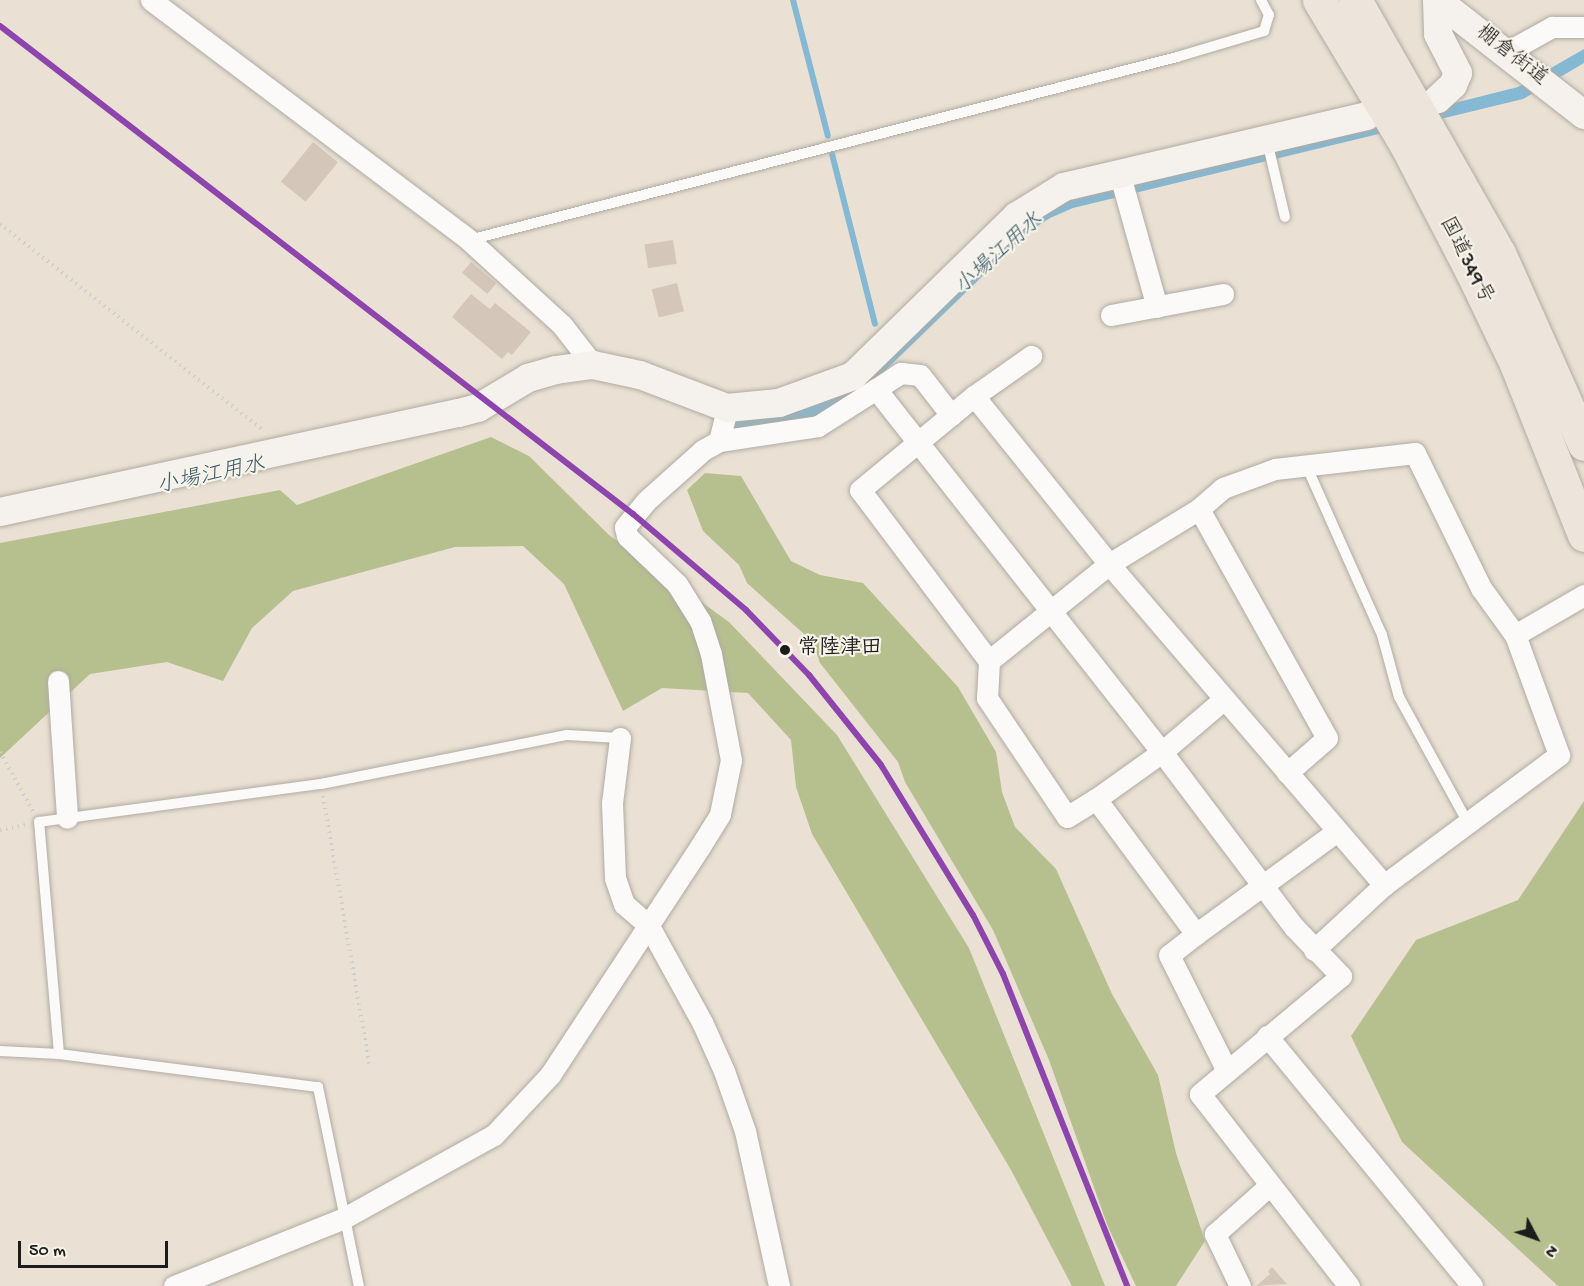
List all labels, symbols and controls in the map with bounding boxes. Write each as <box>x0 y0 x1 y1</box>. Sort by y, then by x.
street label: 棚倉街道 <box>1470 21 1552 93</box>
water label: 小場江用水 <box>950 208 1050 302</box>
street label: 国道349号 <box>1432 213 1498 309</box>
water label: 小場江用水 <box>154 453 268 501</box>
place label: 常陸津田 <box>798 637 882 663</box>
marker: 常陸津田 <box>776 641 794 659</box>
north arrow <box>1506 1208 1566 1268</box>
scale bar <box>21 1229 171 1267</box>
text: N <box>1539 1240 1561 1260</box>
text: 50 m <box>29 1241 66 1262</box>

